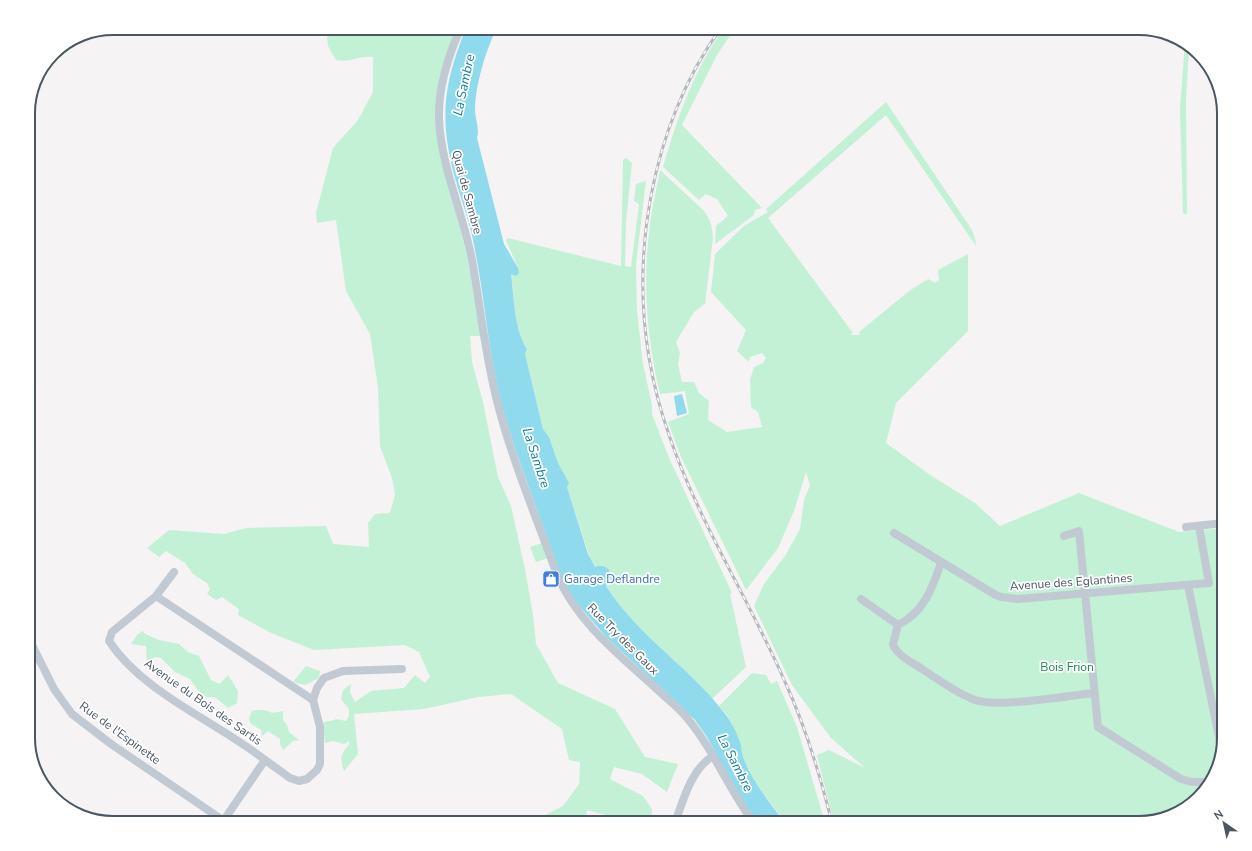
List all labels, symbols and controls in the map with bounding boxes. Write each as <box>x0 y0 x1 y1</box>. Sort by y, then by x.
water label: La Sambre <box>449 53 479 117</box>
street label: Quai de Sambre <box>448 148 486 236</box>
water label: La Sambre <box>518 426 554 491</box>
shop icon: Garage Deflandre <box>541 569 561 589</box>
street label: Avenue des Eglantines <box>1009 570 1133 594</box>
place label: Garage Deflandre <box>564 571 660 587</box>
street label: Rue Try des Gaux <box>584 600 663 679</box>
street label: Avenue du Bois des Sartis <box>141 655 265 749</box>
park label: Bois Frion <box>1040 659 1094 675</box>
street label: Rue de l'Espinette <box>76 698 164 768</box>
water label: La Sambre <box>713 731 757 795</box>
north arrow <box>1204 803 1244 843</box>
text: N <box>1211 807 1226 824</box>

